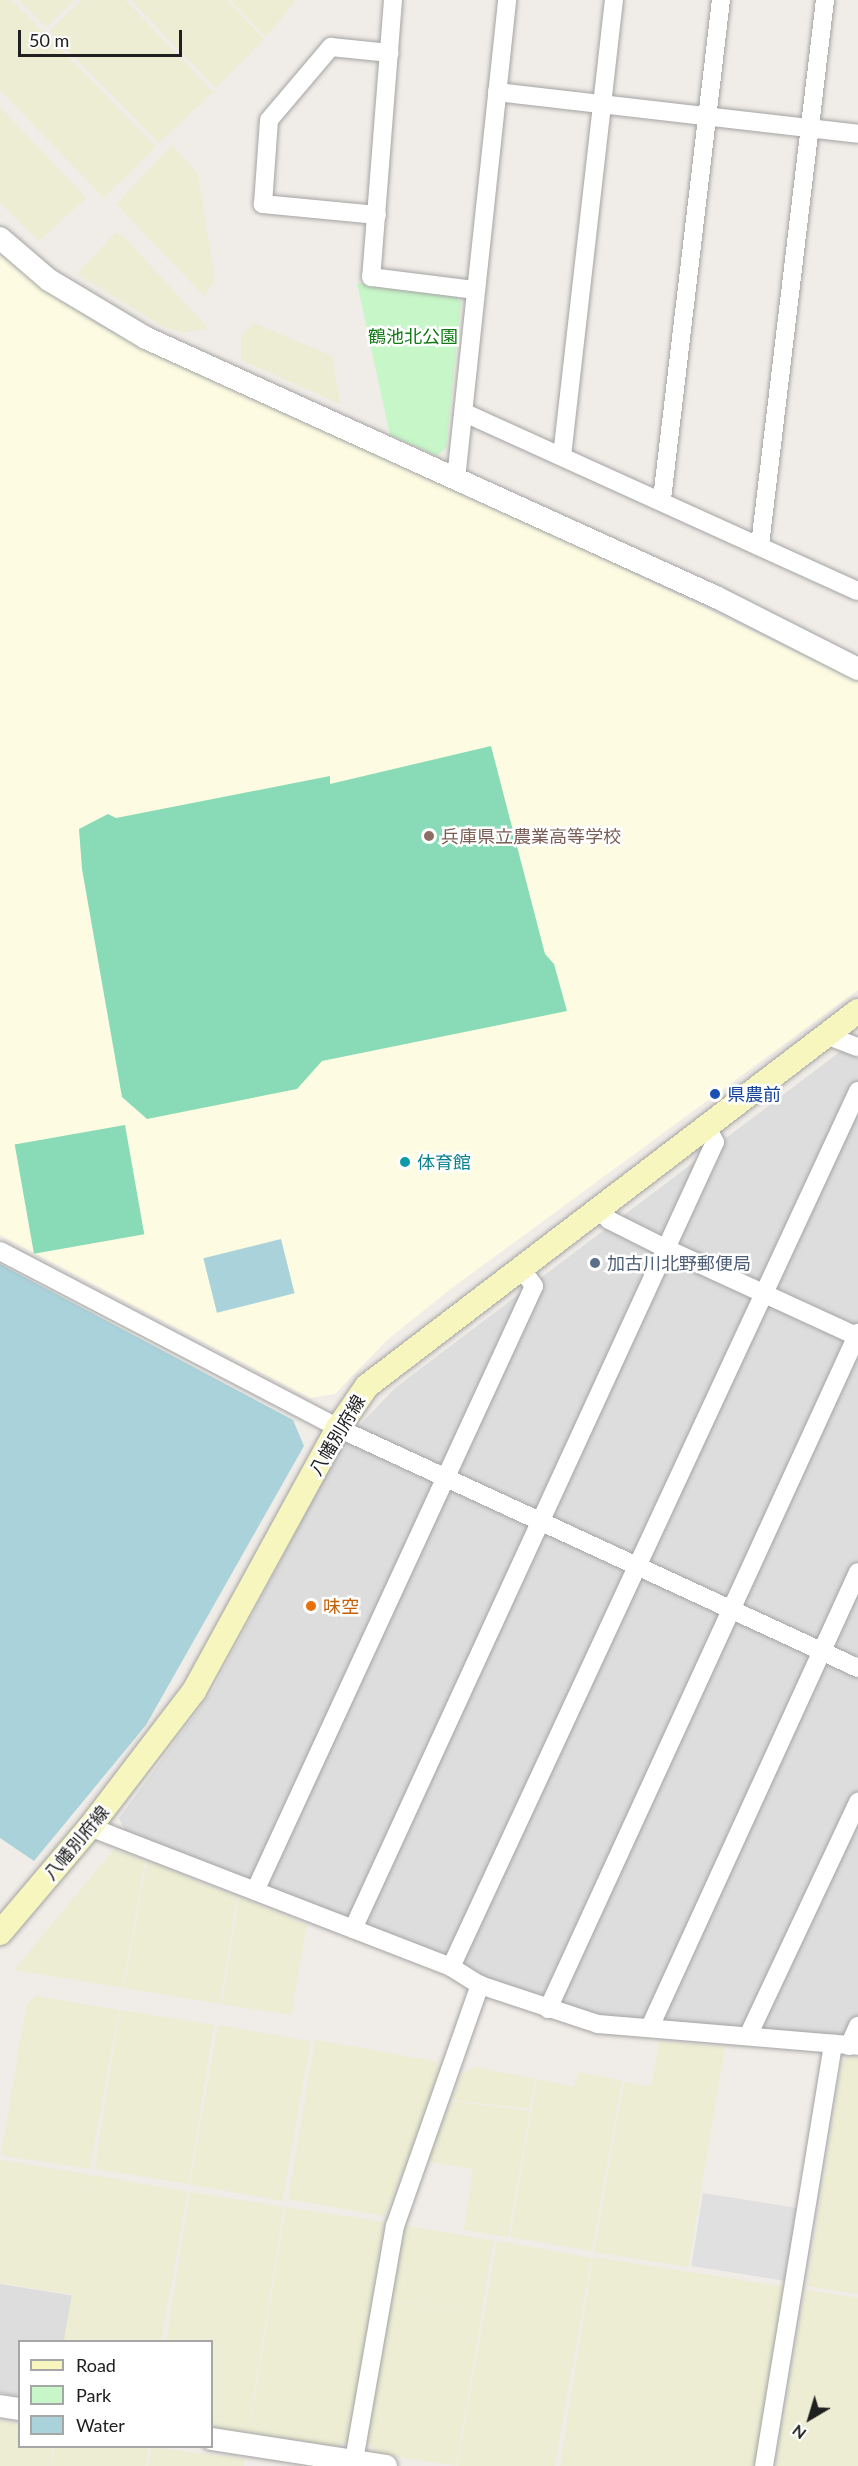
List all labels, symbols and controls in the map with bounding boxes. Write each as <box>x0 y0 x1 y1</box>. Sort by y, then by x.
scale bar <box>21 18 184 56</box>
text: 50 m <box>29 29 69 51</box>
park label: 鶴池北公園 <box>368 325 458 347</box>
place label: 兵庫県立農業高等学校 <box>441 825 621 847</box>
marker: 兵庫県立農業高等学校 <box>422 829 436 843</box>
place label: 県農前 <box>727 1083 781 1105</box>
marker: 県農前 <box>708 1087 722 1101</box>
place label: 体育館 <box>417 1151 471 1173</box>
marker: 体育館 <box>398 1155 412 1169</box>
place label: 加古川北野郵便局 <box>607 1252 751 1274</box>
marker: 加古川北野郵便局 <box>588 1256 602 1270</box>
street label: 八幡別府線 <box>305 1391 369 1479</box>
place label: 味空 <box>323 1595 359 1617</box>
marker: 味空 <box>304 1599 318 1613</box>
street label: 八幡別府線 <box>39 1802 113 1884</box>
legend <box>18 2340 213 2448</box>
text: Road <box>76 2354 116 2376</box>
text: Park <box>76 2384 111 2406</box>
north arrow <box>780 2388 840 2448</box>
text: Water <box>76 2414 125 2436</box>
text: N <box>788 2421 809 2444</box>

